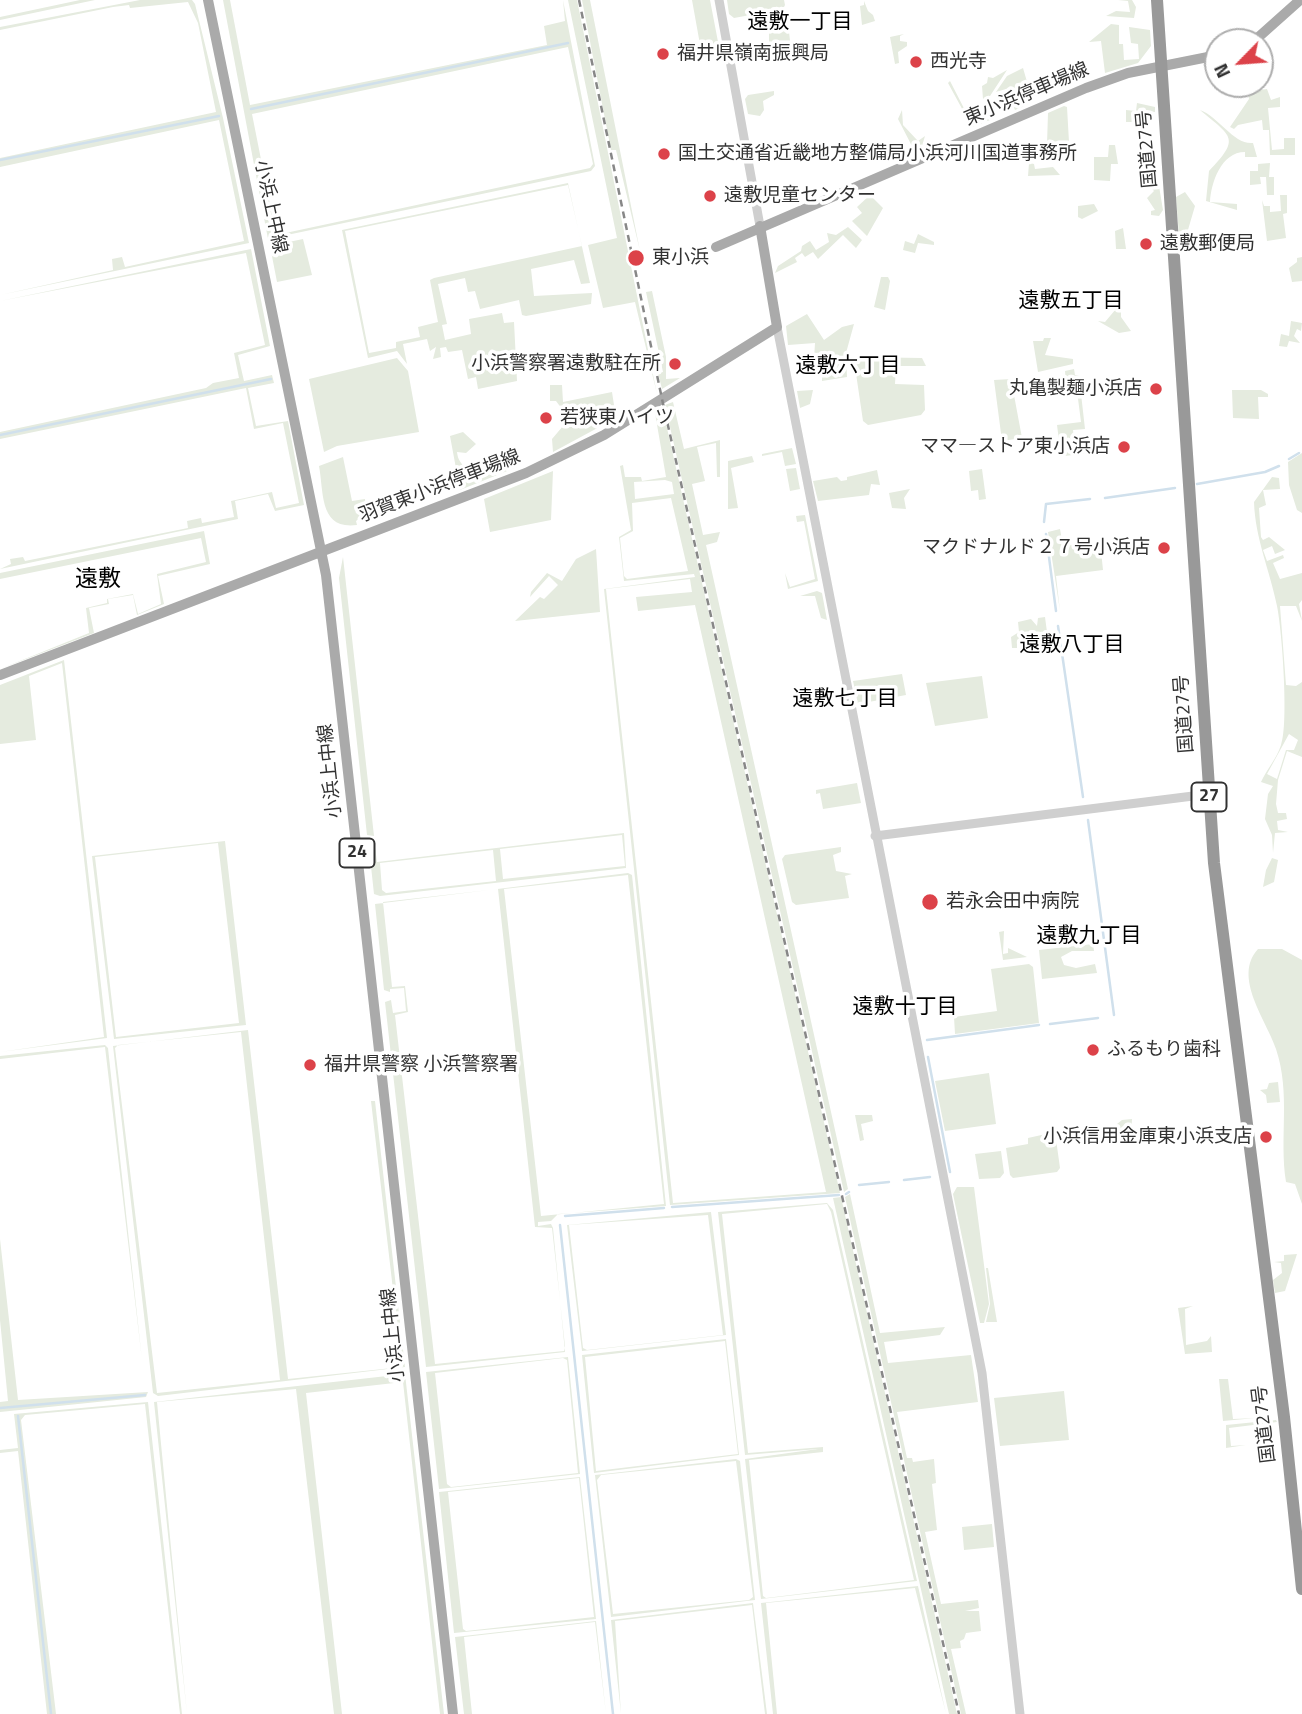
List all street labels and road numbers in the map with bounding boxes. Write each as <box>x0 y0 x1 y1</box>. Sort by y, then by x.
street label: 東小浜停車場線 <box>961 59 1093 131</box>
street label: 国道27号 <box>1133 109 1163 189</box>
street label: 小浜上中線 <box>249 158 291 256</box>
street label: 羽賀東小浜停車場線 <box>356 446 524 528</box>
street label: 国道27号 <box>1171 674 1199 754</box>
street label: 小浜上中線 <box>315 723 347 819</box>
road number: 27 <box>1192 782 1226 812</box>
road number: 24 <box>340 838 374 868</box>
street label: 小浜上中線 <box>378 1287 410 1383</box>
street label: 国道27号 <box>1249 1384 1281 1464</box>

